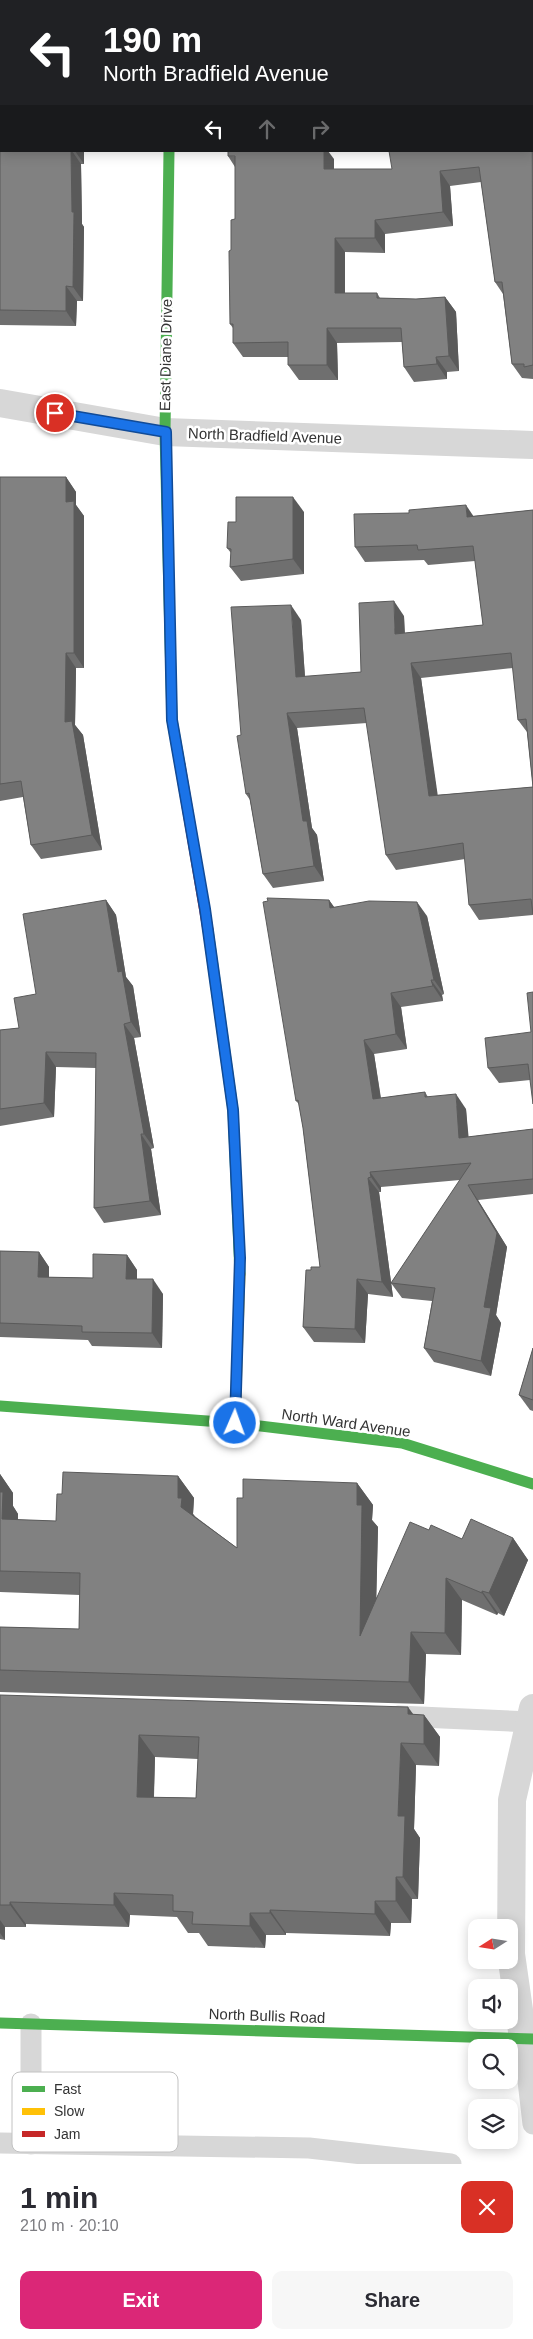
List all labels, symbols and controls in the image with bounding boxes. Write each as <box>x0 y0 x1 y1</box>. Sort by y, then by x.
icon: left <box>20 20 85 85</box>
text: 190 m <box>103 20 202 59</box>
text: North Bradfield Avenue <box>103 61 329 86</box>
icon: left <box>200 115 228 143</box>
icon: ahead <box>253 115 281 143</box>
icon: right <box>306 115 334 143</box>
street label: East Diane Drive <box>156 299 175 411</box>
pin <box>34 392 76 434</box>
icon: arrive <box>41 399 69 427</box>
street label: North Bradfield Avenue <box>188 424 342 447</box>
position arrow <box>208 1396 260 1448</box>
street label: North Ward Avenue <box>280 1405 412 1440</box>
north arrow <box>468 1919 518 1969</box>
map controls <box>468 1919 518 2149</box>
button: sound <box>468 1979 518 2029</box>
street label: North Bullis Road <box>208 2005 326 2026</box>
button: search <box>468 2039 518 2089</box>
legend <box>12 2072 178 2152</box>
text: Fast <box>54 2081 81 2097</box>
button: layers <box>468 2099 518 2149</box>
text: Slow <box>54 2103 85 2119</box>
text: Jam <box>54 2126 80 2142</box>
text: 1 min <box>20 2181 98 2214</box>
button: close <box>461 2181 513 2233</box>
text: 210 m · 20:10 <box>20 2217 119 2234</box>
button: Exit <box>20 2271 262 2329</box>
button: Share <box>272 2271 513 2329</box>

